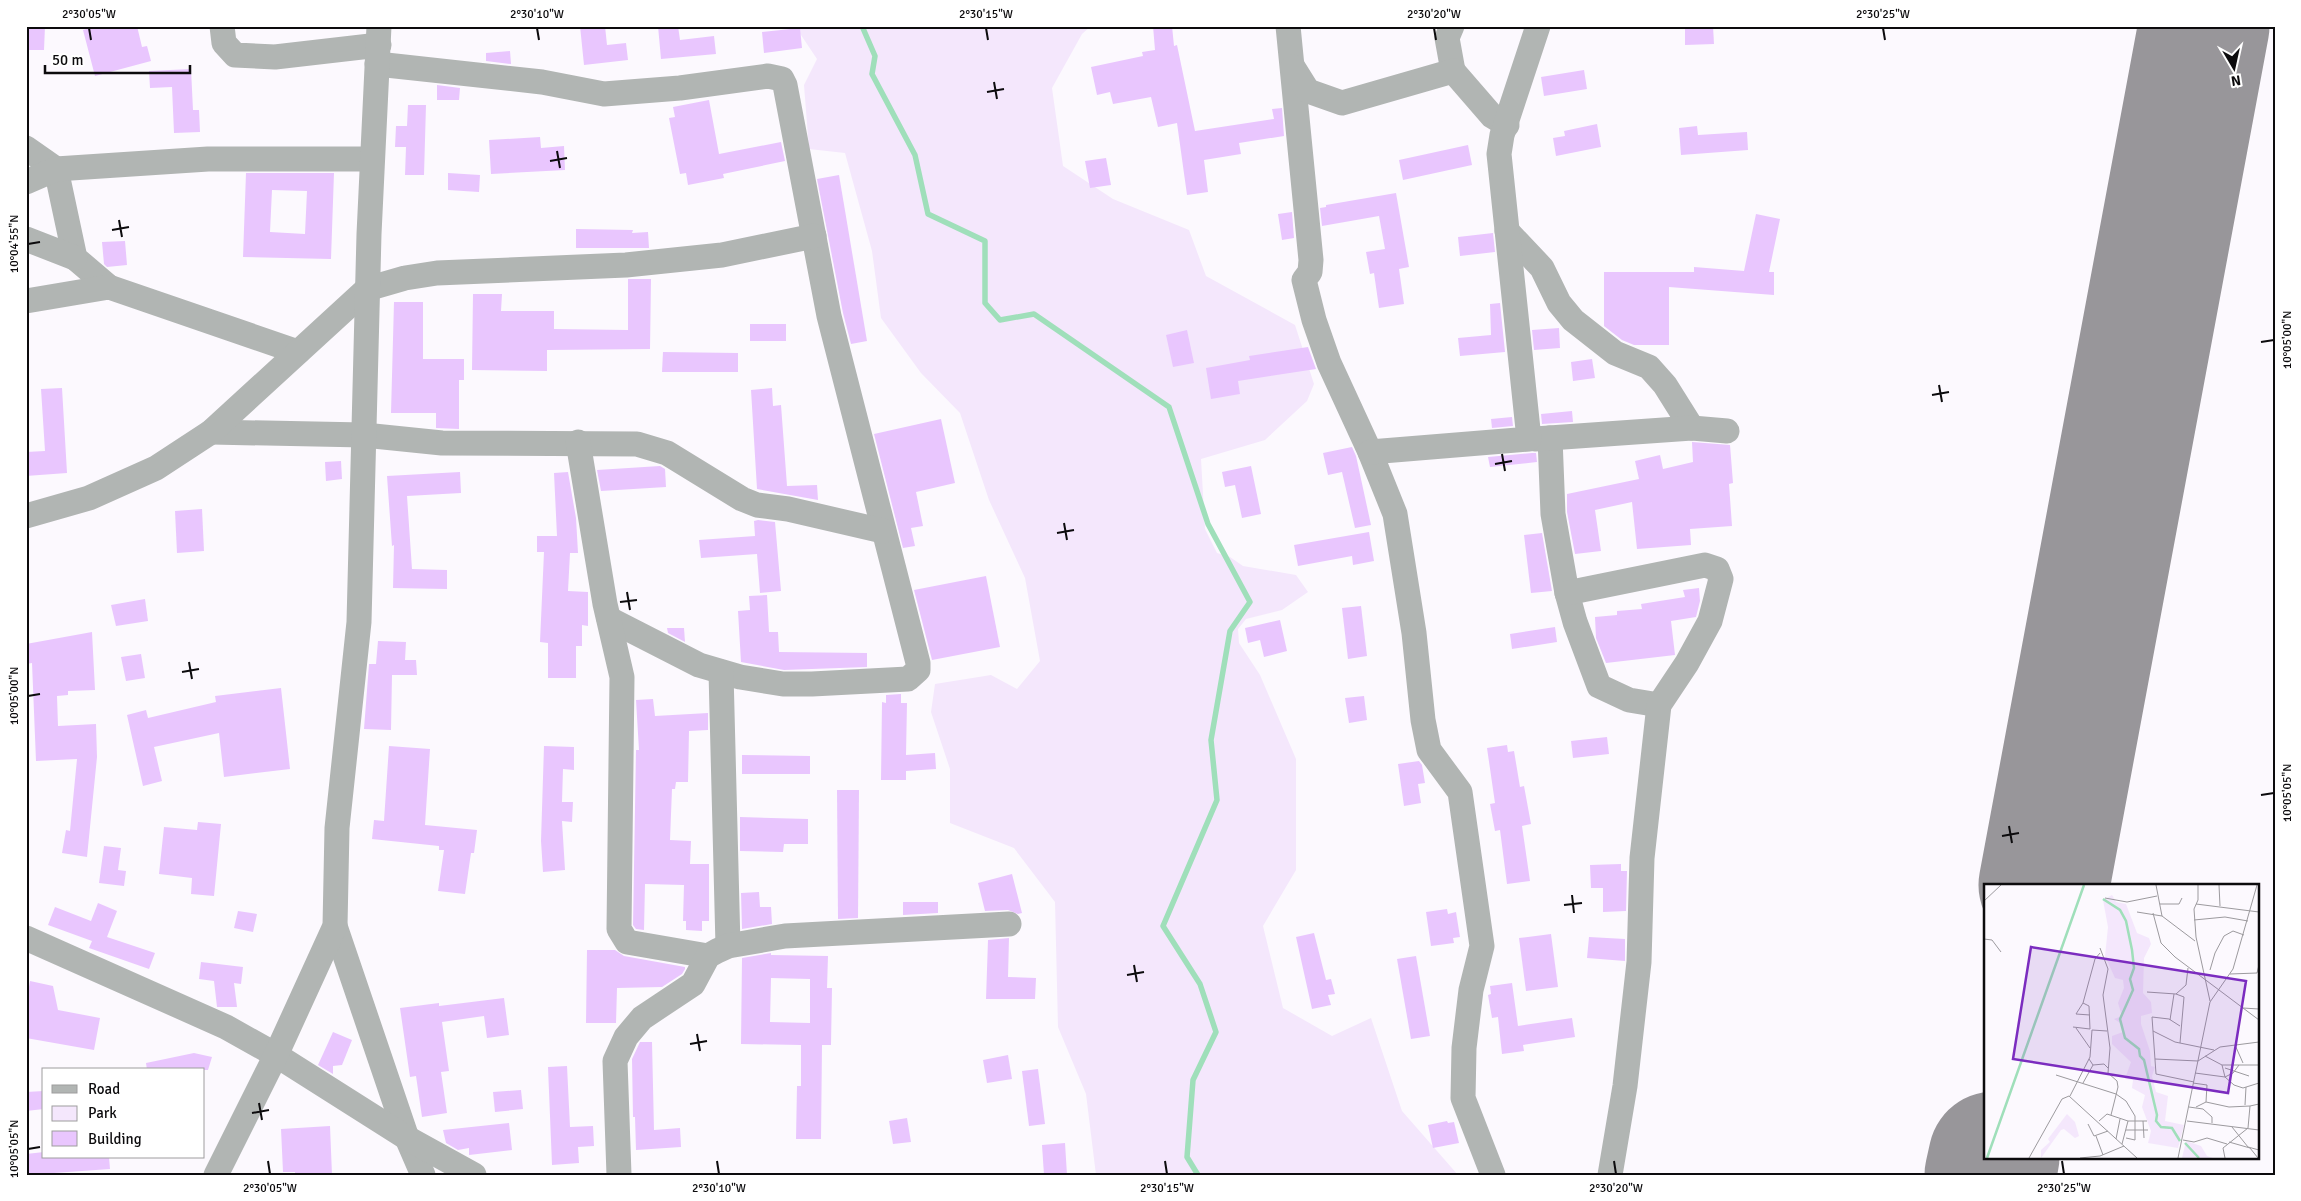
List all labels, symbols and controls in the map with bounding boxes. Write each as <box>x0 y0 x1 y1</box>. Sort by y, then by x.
text: 2°30'05"W <box>62 7 116 22</box>
text: 2°30'10"W <box>510 7 564 22</box>
text: 2°30'15"W <box>959 7 1013 22</box>
text: 2°30'20"W <box>1407 7 1461 22</box>
text: 2°30'25"W <box>1856 7 1910 22</box>
scale bar <box>45 42 190 74</box>
north arrow <box>2208 42 2258 92</box>
text: 50 m <box>52 51 83 69</box>
text: N <box>2230 71 2242 90</box>
text: 10°04'55"N <box>7 215 22 273</box>
text: 10°05'00"N <box>2280 311 2295 369</box>
text: 10°05'00"N <box>7 667 22 725</box>
text: 10°05'05"N <box>2280 764 2295 822</box>
inset map <box>1984 884 2258 1158</box>
legend <box>42 1068 205 1158</box>
text: Road <box>88 1080 120 1098</box>
text: Park <box>88 1104 117 1122</box>
text: 10°05'05"N <box>7 1120 22 1178</box>
text: Building <box>88 1130 142 1148</box>
text: 2°30'05"W <box>243 1181 297 1196</box>
text: 2°30'10"W <box>692 1181 746 1196</box>
text: 2°30'15"W <box>1140 1181 1194 1196</box>
text: 2°30'20"W <box>1589 1181 1643 1196</box>
text: 2°30'25"W <box>2037 1181 2091 1196</box>

